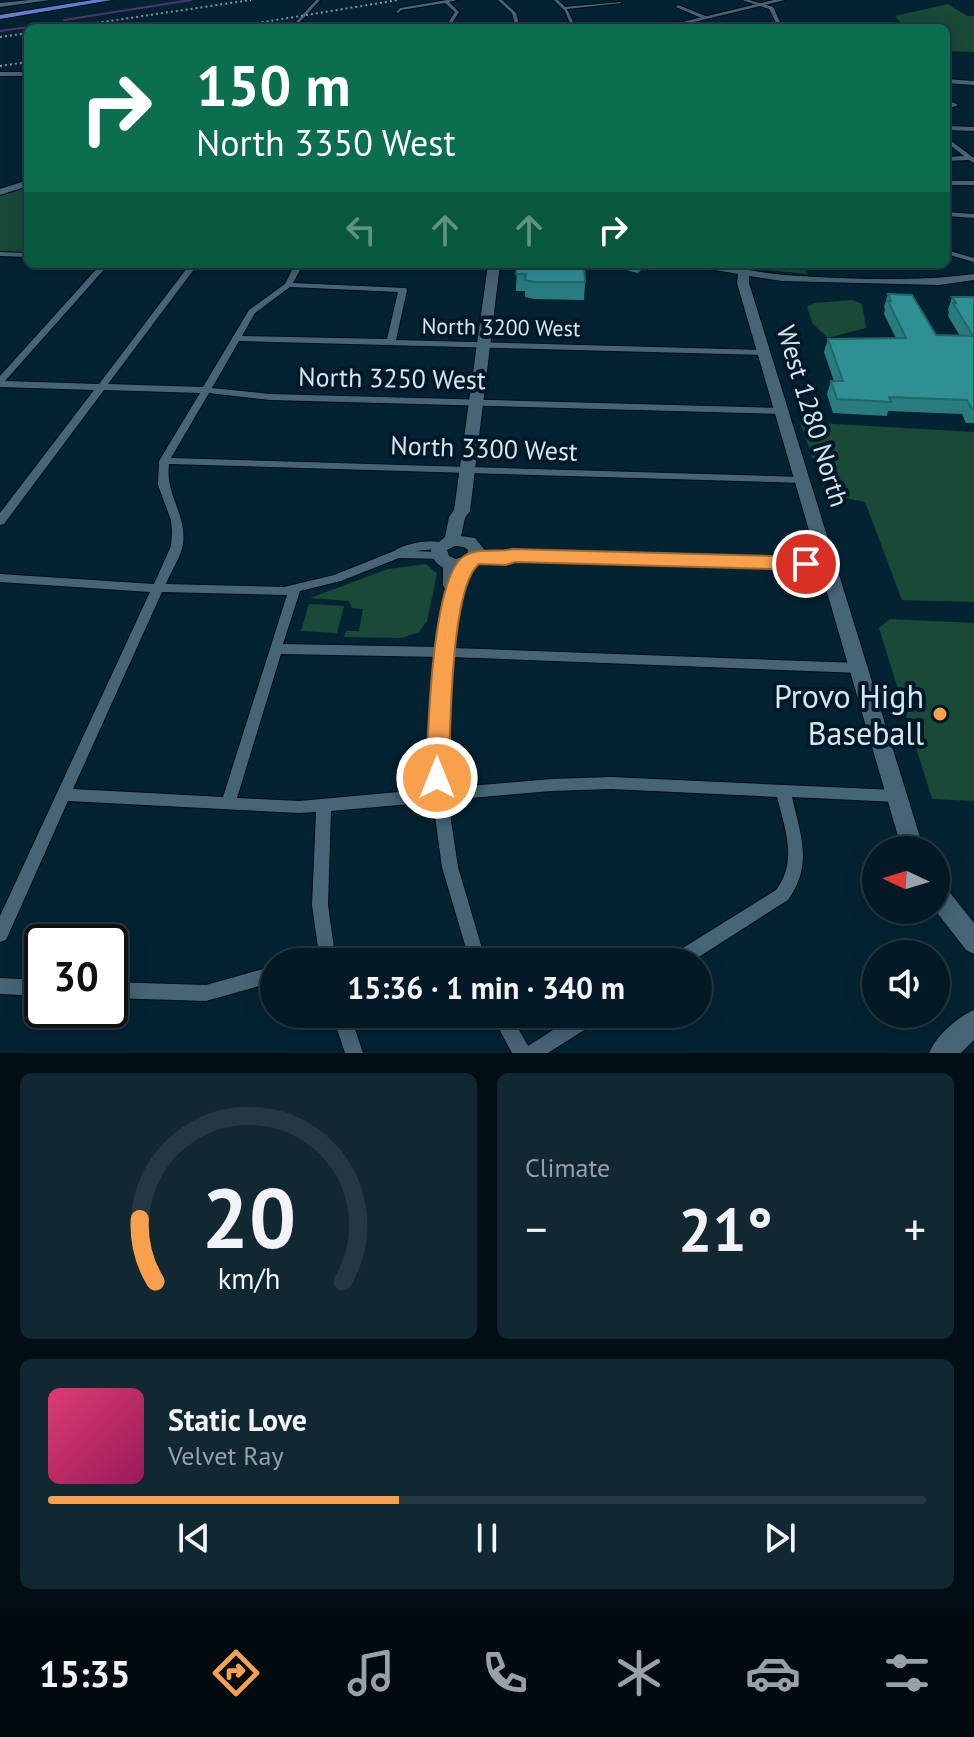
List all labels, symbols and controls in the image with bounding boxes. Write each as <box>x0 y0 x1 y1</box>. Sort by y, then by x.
text: 150 m <box>196 49 351 121</box>
icon: right <box>64 56 168 160</box>
text: North 3350 West <box>196 119 456 166</box>
icon: left <box>339 208 383 252</box>
icon: ahead <box>423 208 467 252</box>
icon: ahead <box>507 208 551 252</box>
icon: right <box>591 208 635 252</box>
street label: North 3200 West <box>421 312 581 342</box>
street label: West 1280 North <box>770 321 856 511</box>
street label: North 3250 West <box>298 360 486 396</box>
street label: North 3300 West <box>390 428 578 468</box>
pin <box>772 530 840 598</box>
icon: arrive <box>784 542 828 586</box>
place label: Provo High Baseball <box>774 675 925 754</box>
marker: Provo High Baseball <box>931 705 949 723</box>
position arrow <box>395 736 479 820</box>
north arrow <box>862 836 950 924</box>
map controls <box>862 836 950 1028</box>
speed limit sign: 30 <box>24 924 128 1028</box>
button: sound <box>862 940 950 1028</box>
text: 15:36 · 1 min · 340 m <box>347 968 625 1007</box>
text: Climate <box>525 1151 610 1184</box>
text: 20 <box>201 1163 296 1271</box>
text: 21° <box>678 1190 773 1268</box>
text: − <box>525 1200 547 1257</box>
text: + <box>904 1200 926 1257</box>
text: km/h <box>217 1260 280 1297</box>
text: Static Love <box>168 1400 307 1439</box>
text: Velvet Ray <box>168 1439 284 1472</box>
icon: previous <box>172 1516 216 1560</box>
icon: pause <box>465 1516 509 1560</box>
icon: next <box>758 1516 802 1560</box>
icon: directions <box>208 1645 264 1701</box>
icon: music <box>343 1645 399 1701</box>
icon: phone <box>477 1645 533 1701</box>
icon: climate <box>611 1645 667 1701</box>
icon: car <box>745 1645 801 1701</box>
icon: filters <box>879 1645 935 1701</box>
text: 15:35 <box>39 1650 130 1697</box>

